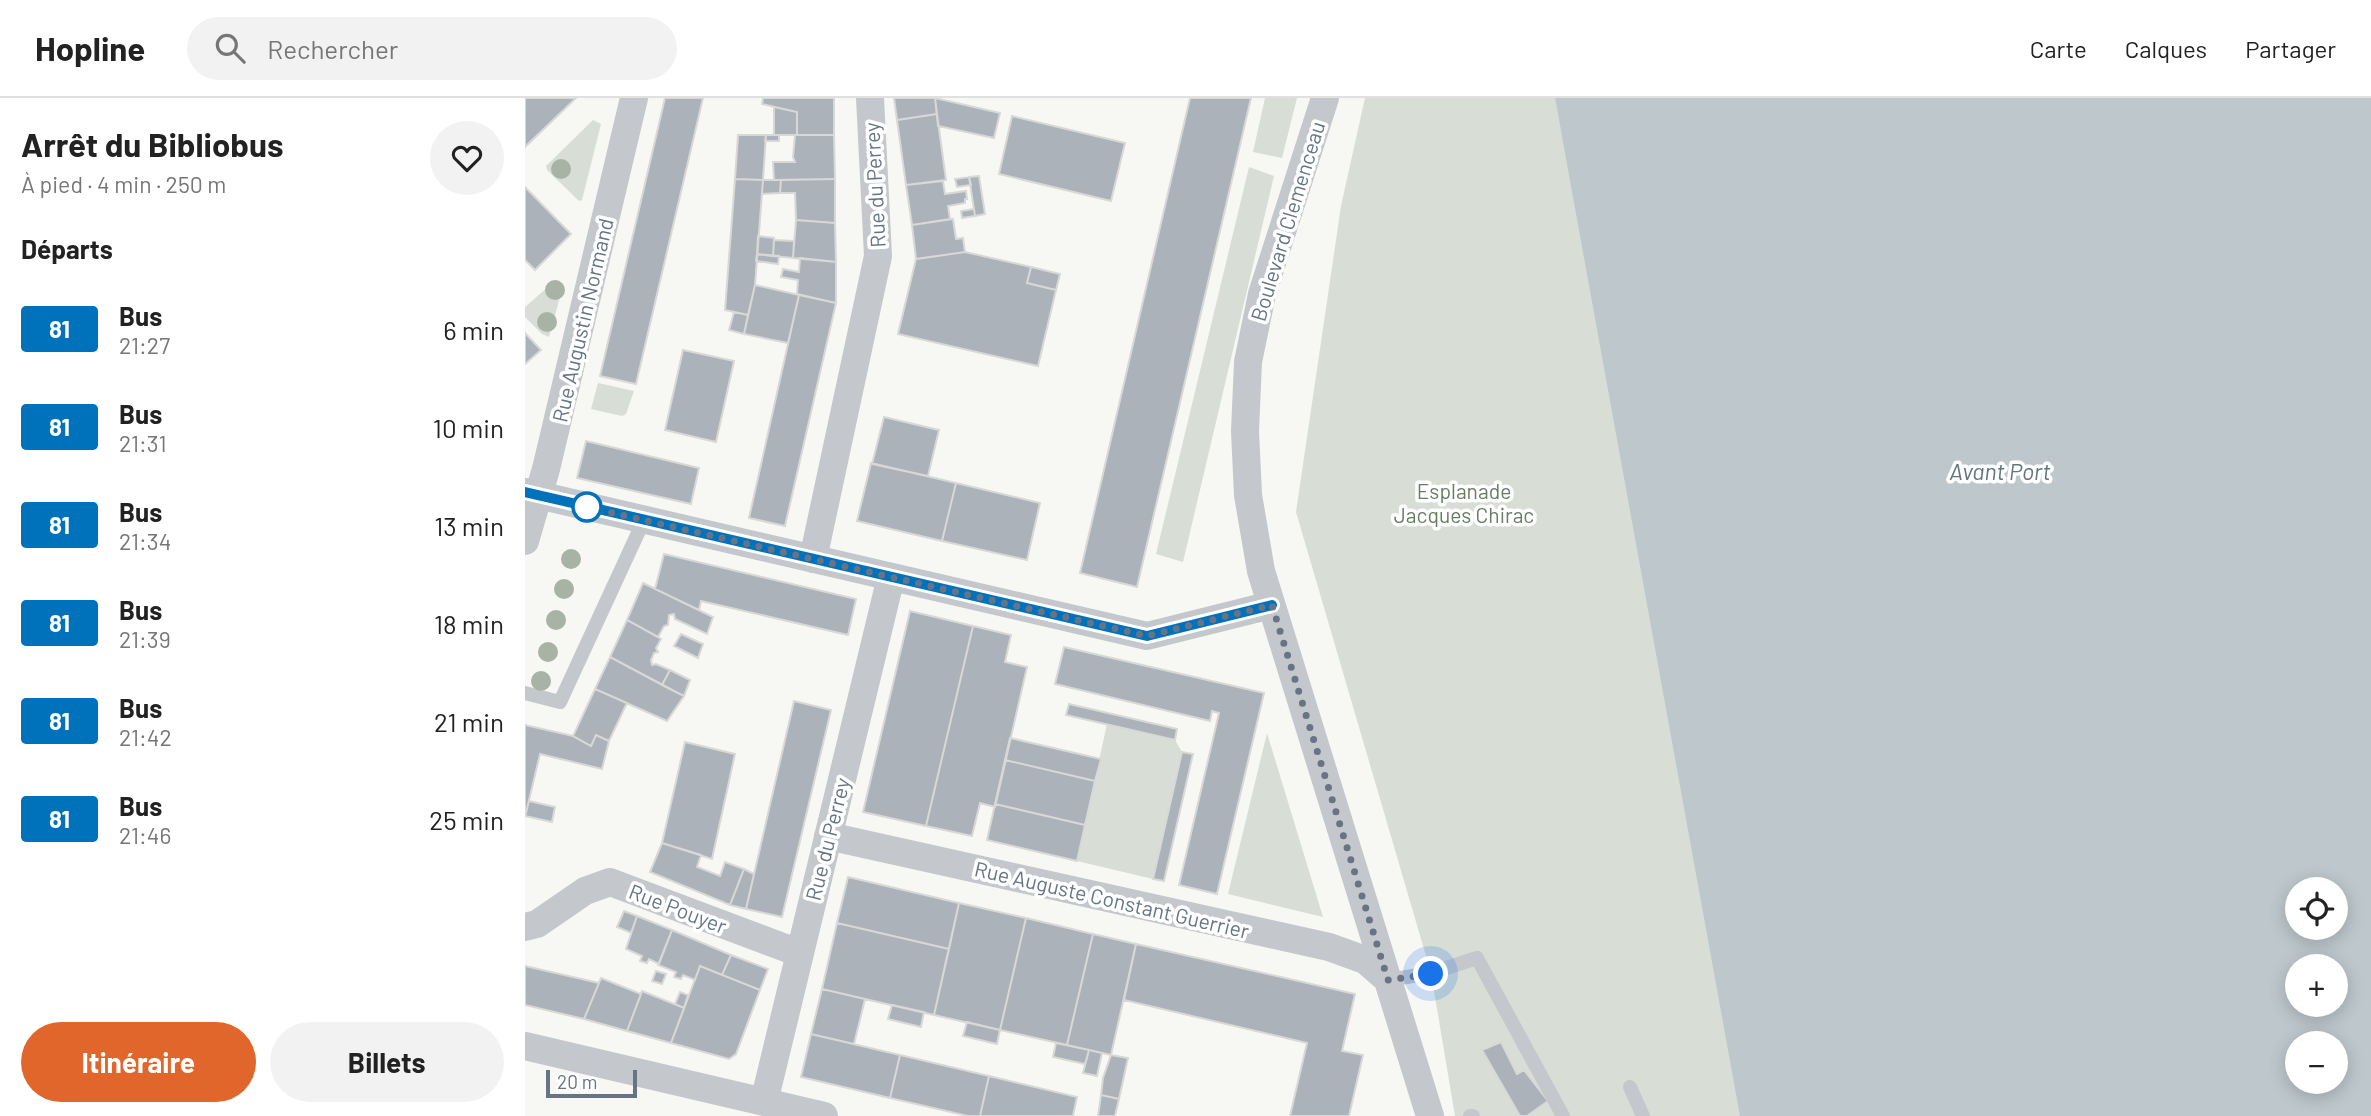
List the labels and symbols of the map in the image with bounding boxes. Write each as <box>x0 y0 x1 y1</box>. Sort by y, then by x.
street label: Boulevard Clemenceau <box>1245 118 1329 324</box>
street label: Rue du Perrey <box>858 121 890 248</box>
street label: Rue Augustin Normand <box>546 216 618 424</box>
water label: Avant Port <box>1949 457 2051 485</box>
park label: Esplanade Jacques Chirac <box>1394 478 1534 527</box>
unlabelled marker <box>572 492 602 522</box>
street label: Rue du Perrey <box>800 775 854 903</box>
street label: Rue Auguste Constant Guerrier <box>972 855 1252 943</box>
street label: Rue Pouyer <box>626 878 731 938</box>
your location <box>1413 956 1448 991</box>
scale bar <box>546 1067 637 1099</box>

